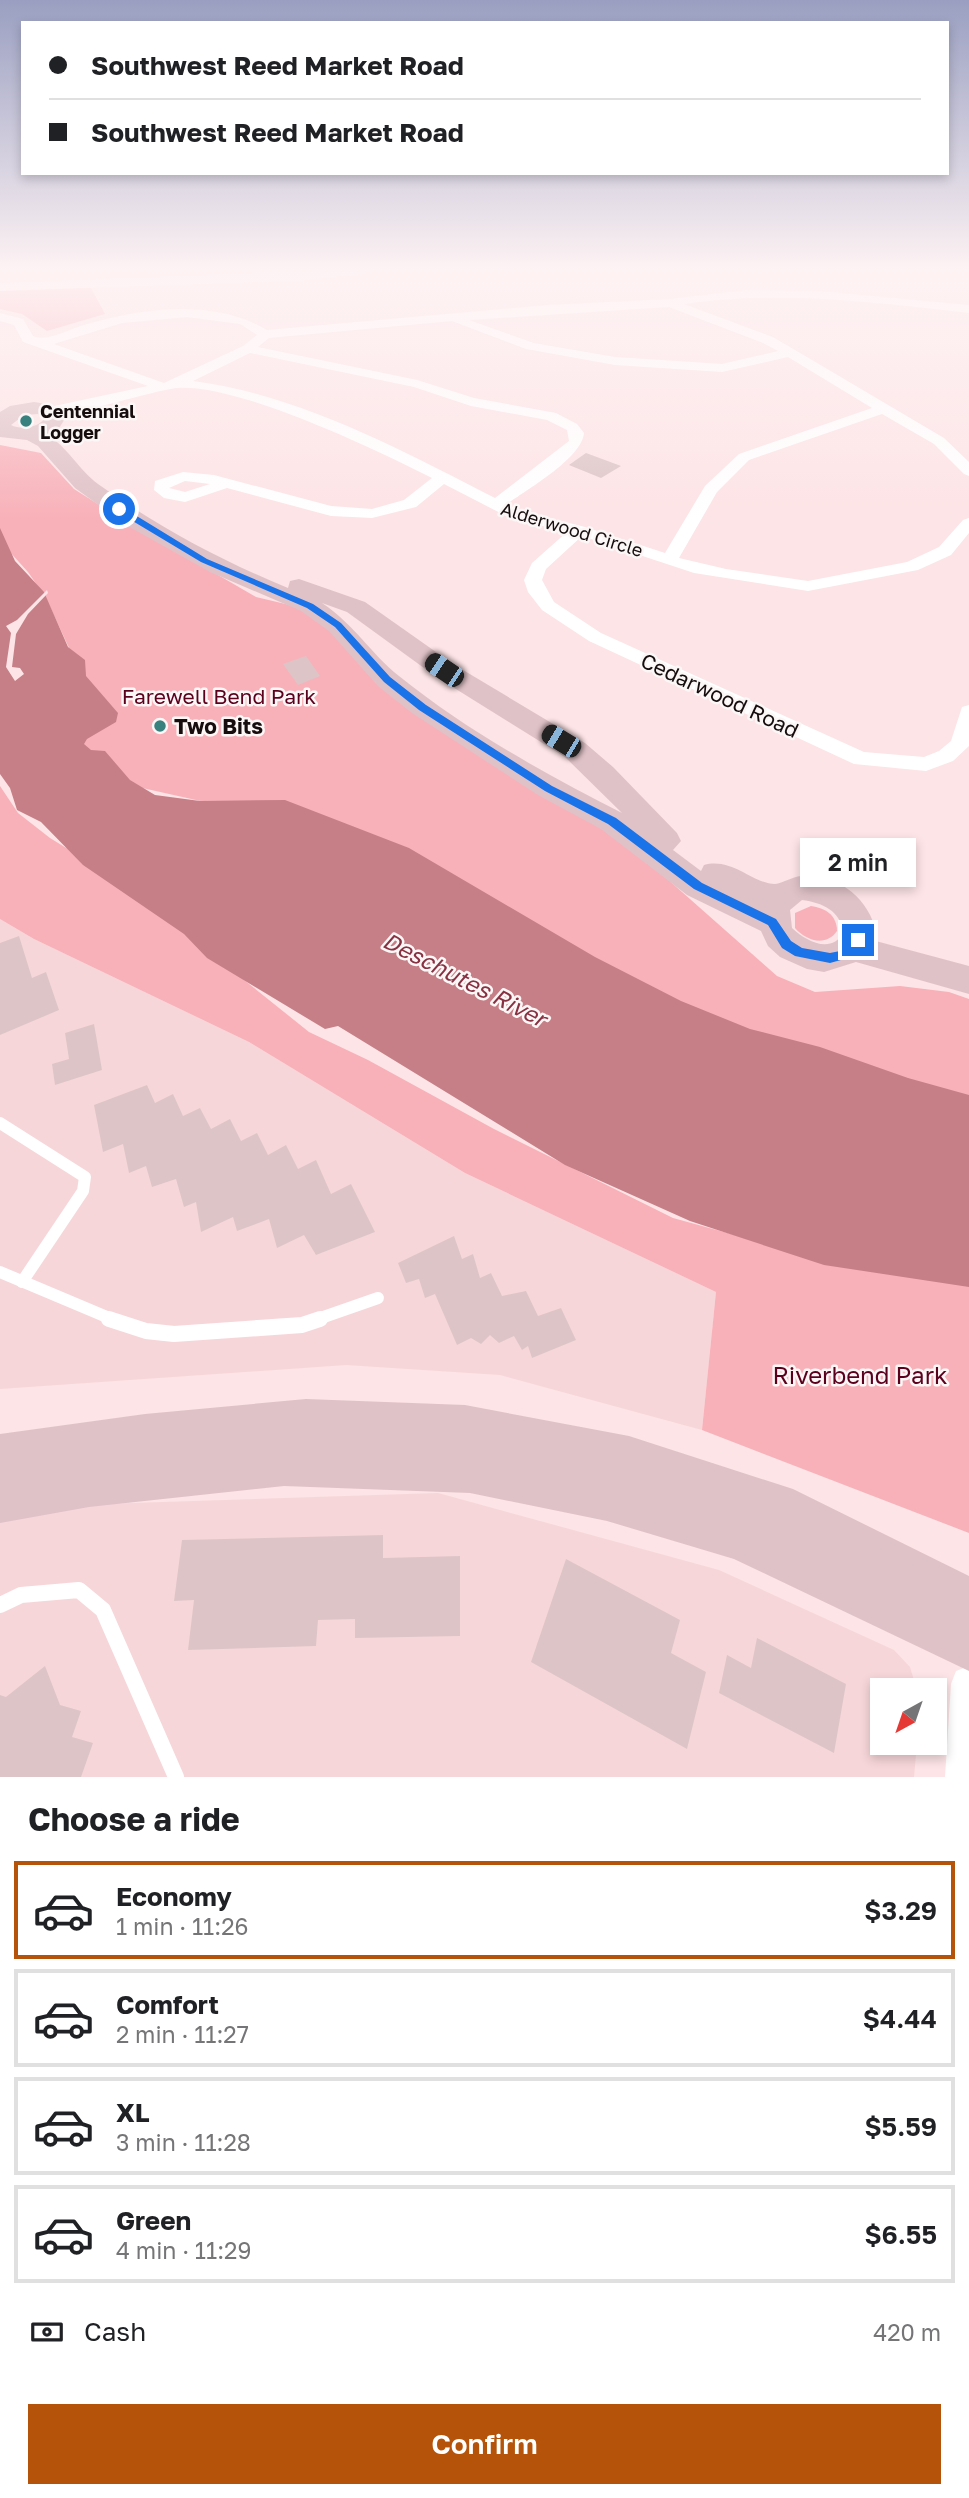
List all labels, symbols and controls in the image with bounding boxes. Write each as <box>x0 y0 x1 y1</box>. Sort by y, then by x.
text: Southwest Reed Market Road <box>91 50 464 81</box>
text: Southwest Reed Market Road <box>91 117 464 148</box>
place label: Centennial Logger <box>40 400 135 443</box>
marker: Centennial Logger <box>18 413 34 429</box>
route start <box>103 493 135 525</box>
street label: Alderwood Circle <box>498 497 646 561</box>
street label: Cedarwood Road <box>637 647 803 743</box>
car <box>421 650 468 690</box>
park label: Farewell Bend Park <box>122 683 316 709</box>
place label: Two Bits <box>174 713 263 739</box>
marker: Two Bits <box>152 718 168 734</box>
car <box>538 721 585 761</box>
callout: 2 min <box>800 838 916 888</box>
text: 2 min <box>828 848 888 876</box>
route end <box>842 924 874 956</box>
water label: Deschutes River <box>379 926 554 1034</box>
park label: Riverbend Park <box>772 1360 948 1389</box>
north arrow <box>870 1678 947 1755</box>
map controls <box>870 1678 947 1755</box>
text: Choose a ride <box>28 1800 240 1838</box>
icon: car <box>32 1879 95 1942</box>
text: Economy <box>116 1881 232 1912</box>
text: $3.29 <box>864 1895 937 1926</box>
text: 1 min · 11:26 <box>116 1912 248 1940</box>
icon: car <box>32 1987 95 2050</box>
text: Comfort <box>116 1989 219 2020</box>
text: $4.44 <box>863 2003 937 2034</box>
text: 2 min · 11:27 <box>116 2020 249 2048</box>
icon: car <box>32 2095 95 2158</box>
text: XL <box>116 2097 150 2128</box>
text: $5.59 <box>864 2111 937 2142</box>
text: 3 min · 11:28 <box>116 2128 251 2156</box>
icon: car <box>32 2203 95 2266</box>
text: Green <box>116 2205 191 2236</box>
text: $6.55 <box>864 2219 937 2250</box>
text: 4 min · 11:29 <box>116 2236 251 2264</box>
icon: cash <box>28 2313 66 2351</box>
text: Cash <box>84 2316 146 2347</box>
text: 420 m <box>873 2318 941 2346</box>
button: Confirm <box>28 2404 941 2484</box>

